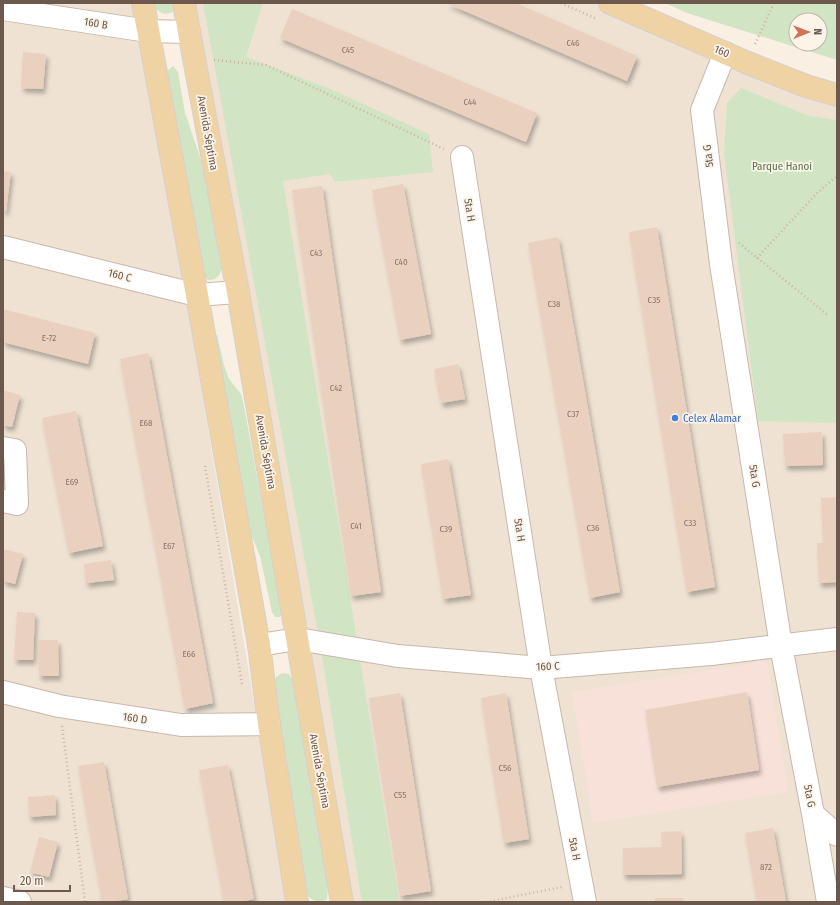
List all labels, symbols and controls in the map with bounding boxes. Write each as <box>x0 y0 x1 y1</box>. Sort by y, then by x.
north arrow <box>788 12 828 52</box>
street label: 160 B <box>83 15 109 32</box>
text: N <box>811 28 824 35</box>
house number: C46 <box>567 38 580 48</box>
street label: 160 <box>712 42 732 61</box>
house number: C45 <box>342 45 354 55</box>
street label: Avenida Séptima <box>195 95 220 171</box>
house number: C44 <box>464 97 477 107</box>
street label: 5ta G <box>701 144 716 168</box>
park label: Parque Hanoi <box>752 160 812 173</box>
street label: 5ta H <box>461 198 478 223</box>
house number: C43 <box>310 248 322 258</box>
house number: C40 <box>394 257 408 267</box>
street label: 160 C <box>107 266 133 285</box>
house number: C35 <box>648 295 660 305</box>
house number: C38 <box>547 299 561 309</box>
house number: E-72 <box>42 333 56 343</box>
house number: C42 <box>330 383 342 393</box>
house number: C37 <box>567 409 579 419</box>
place label: Celex Alamar <box>683 412 741 425</box>
marker: Celex Alamar <box>670 413 680 423</box>
street label: Avenida Séptima <box>253 414 278 490</box>
house number: E68 <box>139 418 153 428</box>
street label: 5ta G <box>746 464 763 488</box>
house number: E69 <box>66 477 78 487</box>
street label: 5ta H <box>511 518 528 543</box>
house number: C33 <box>684 518 696 528</box>
house number: C41 <box>350 521 362 531</box>
house number: C36 <box>586 523 600 533</box>
house number: C39 <box>440 524 452 534</box>
house number: E67 <box>163 541 175 551</box>
house number: E66 <box>182 649 196 659</box>
street label: 160 C <box>536 660 560 673</box>
street label: 160 D <box>122 710 148 727</box>
street label: Avenida Séptima <box>307 733 332 809</box>
house number: C56 <box>498 763 512 773</box>
street label: 5ta G <box>801 784 818 809</box>
house number: C55 <box>394 790 406 800</box>
street label: 5ta H <box>566 836 583 862</box>
house number: 872 <box>760 862 772 872</box>
scale bar <box>14 867 70 893</box>
text: 20 m <box>20 874 44 888</box>

